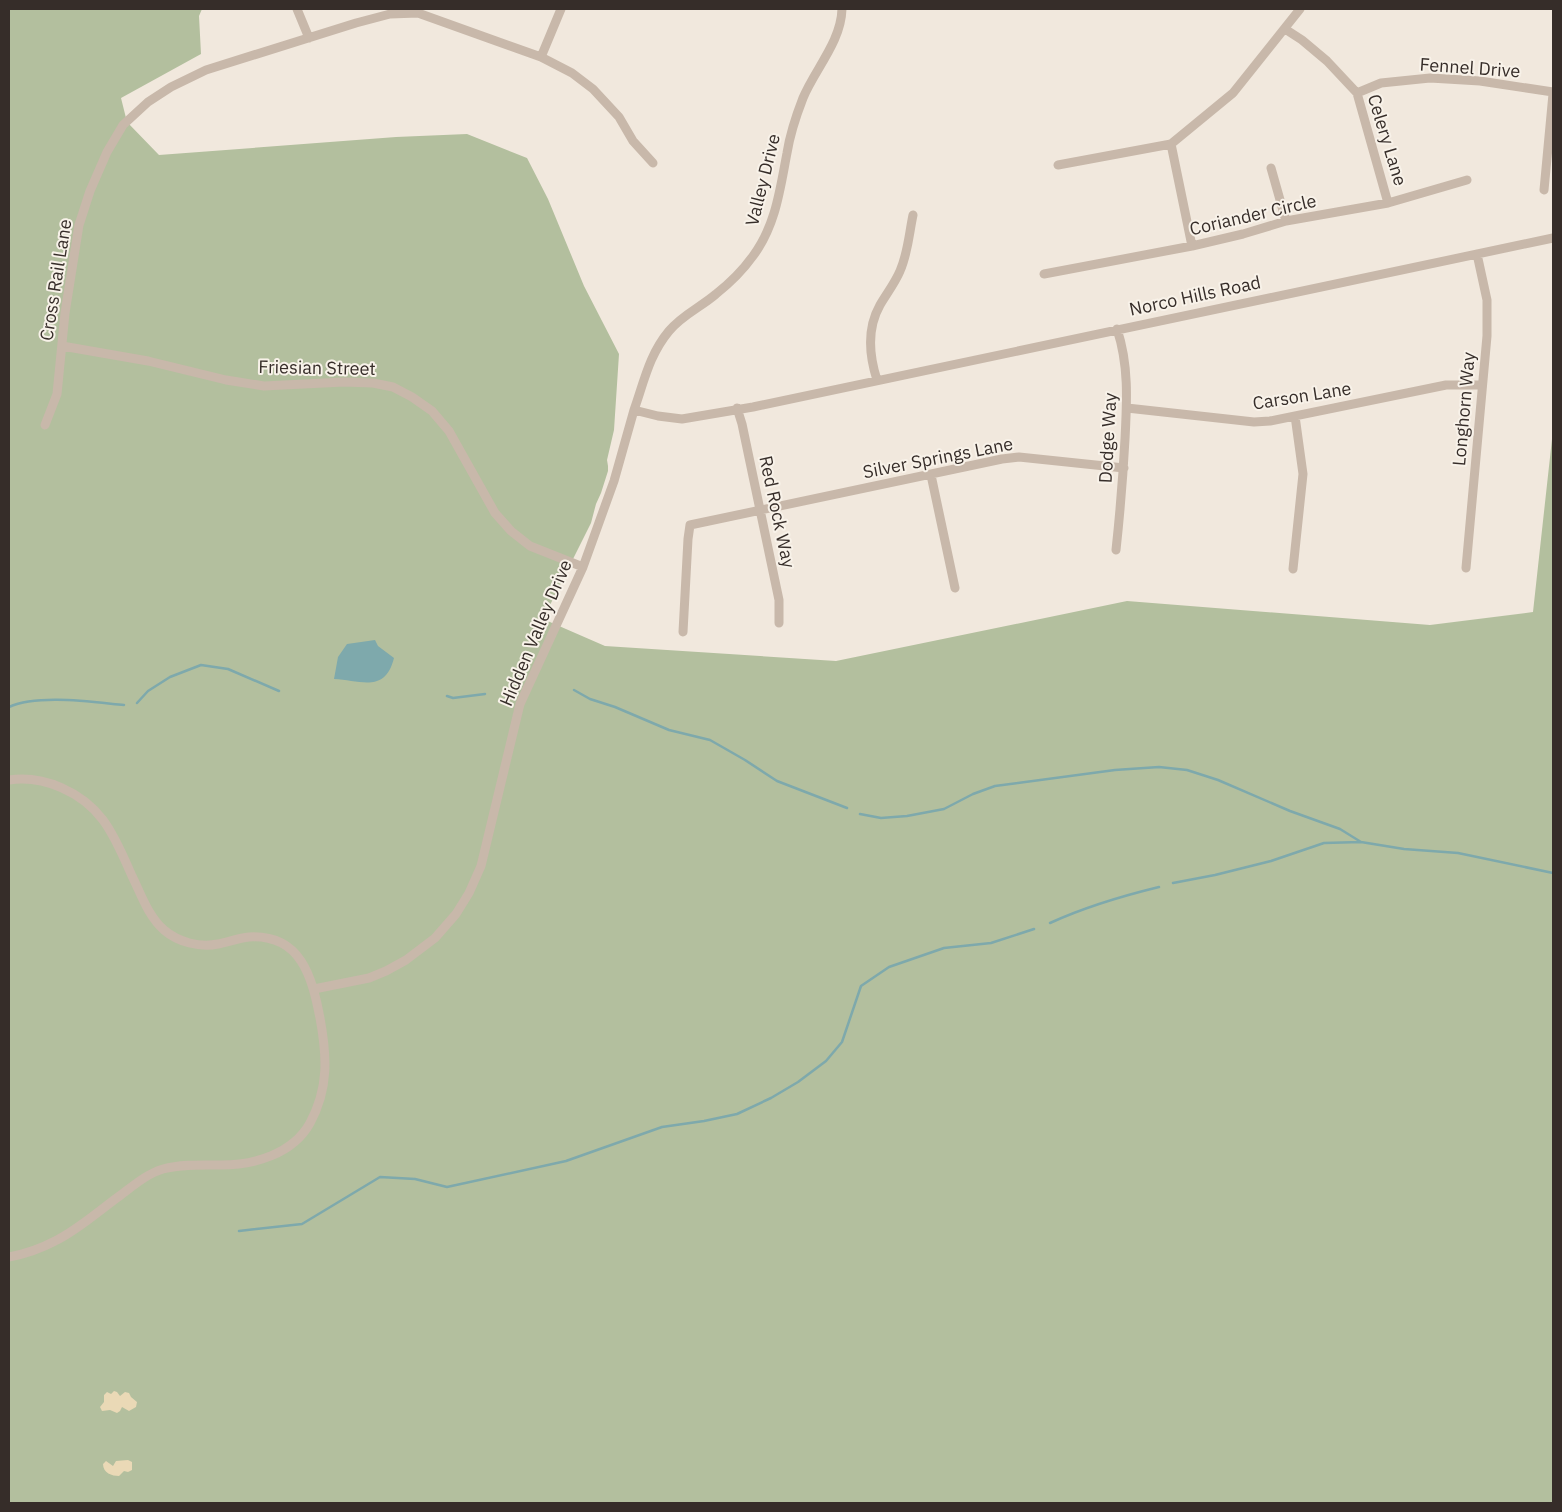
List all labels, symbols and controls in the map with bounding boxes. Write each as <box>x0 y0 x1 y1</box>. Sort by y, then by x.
street label: Fennel Drive <box>1419 53 1521 82</box>
street label: Celery Lane <box>1363 91 1412 189</box>
street label: Valley Drive <box>740 131 785 229</box>
street label: Coriander Circle <box>1187 189 1319 240</box>
street label: Cross Rail Lane <box>35 217 76 342</box>
street label: Norco Hills Road <box>1127 270 1263 321</box>
street label: Longhorn Way <box>1447 351 1480 467</box>
street label: Friesian Street <box>258 355 376 380</box>
street label: Carson Lane <box>1251 376 1353 415</box>
street label: Dodge Way <box>1094 392 1121 484</box>
street label: Silver Springs Lane <box>861 432 1015 483</box>
street label: Red Rock Way <box>754 454 801 570</box>
street label: Hidden Valley Drive <box>494 556 577 710</box>

